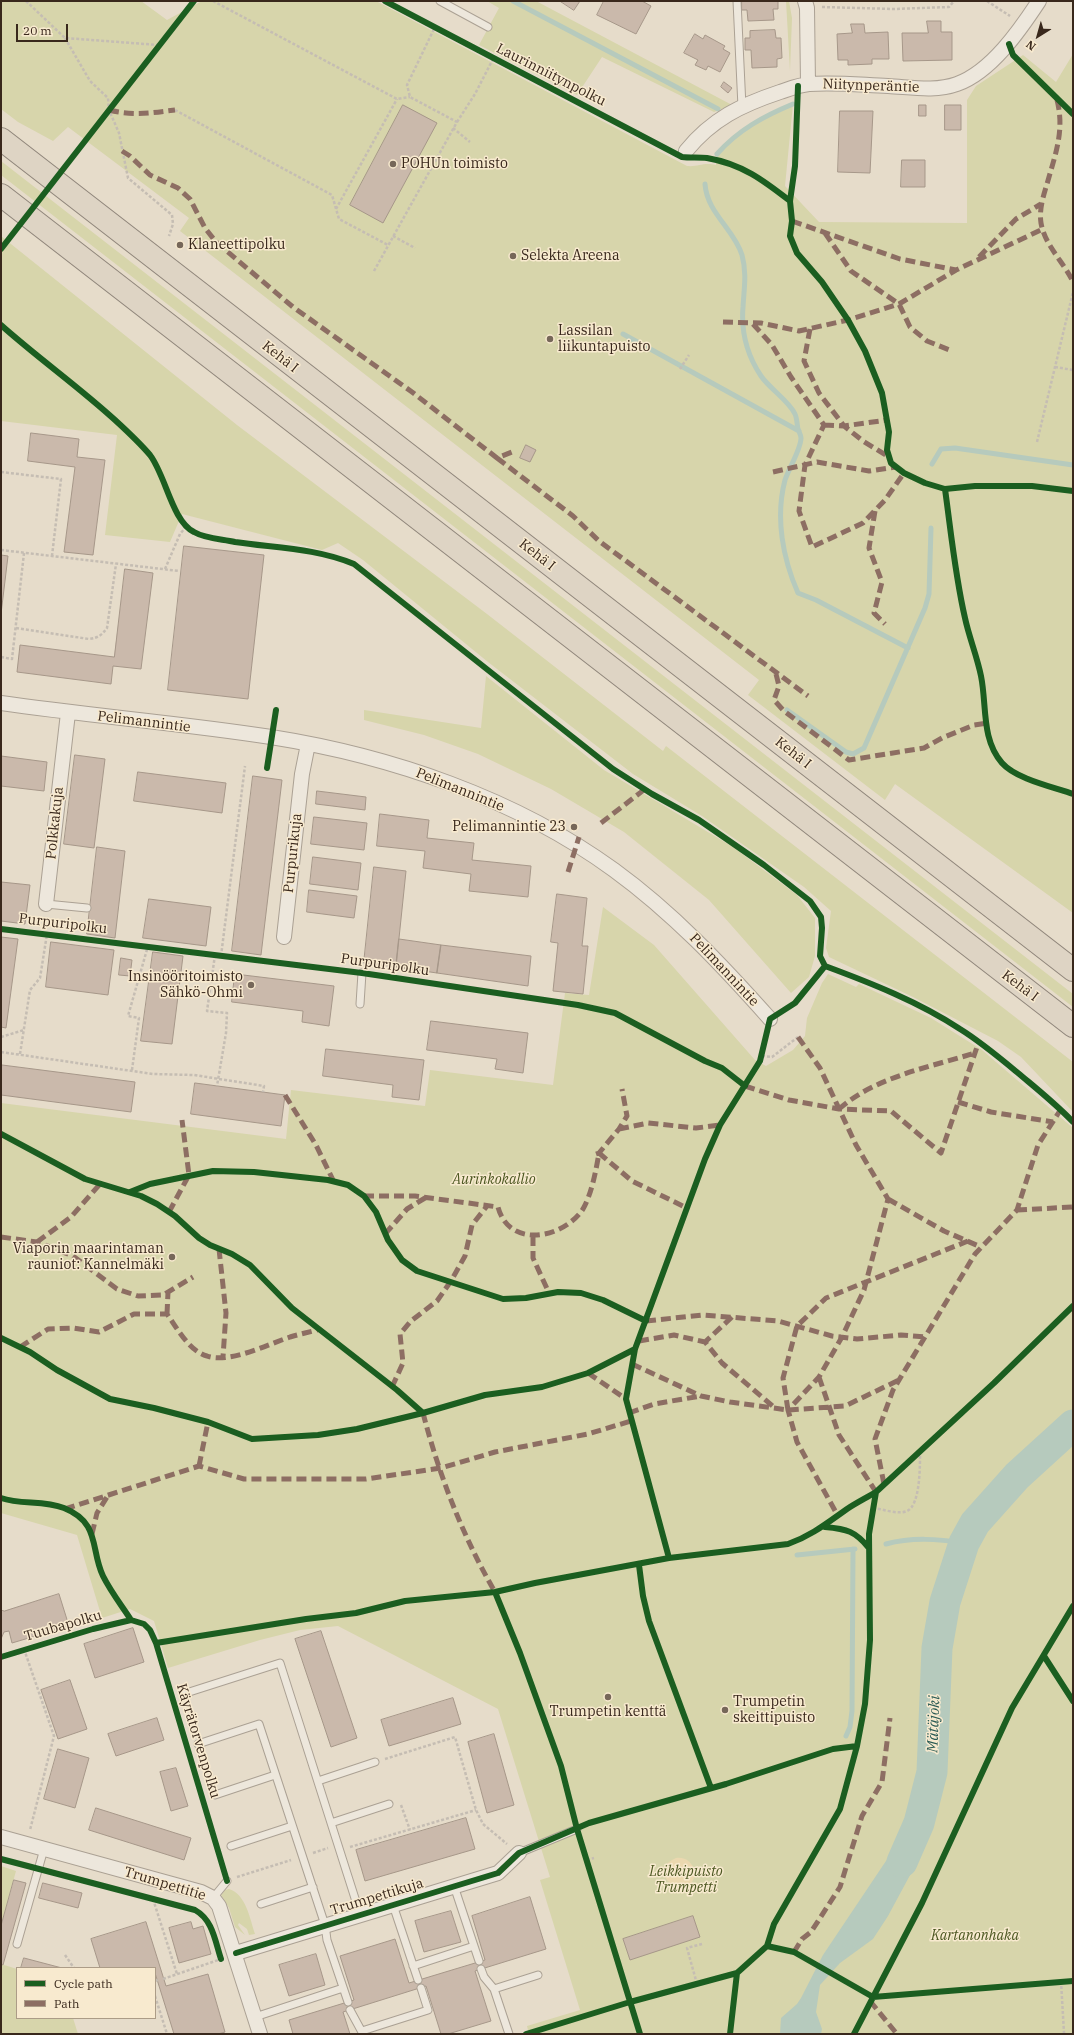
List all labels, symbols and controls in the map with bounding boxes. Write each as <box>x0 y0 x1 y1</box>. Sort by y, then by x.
scale bar <box>18 16 70 42</box>
north arrow <box>1018 16 1058 56</box>
text: 20 m <box>23 23 52 38</box>
text: N <box>1023 37 1038 54</box>
street label: Laurinniitynpolku <box>493 40 609 110</box>
street label: Niitynperäntie <box>822 76 920 96</box>
place label: POHUn toimisto <box>401 156 508 172</box>
marker: POHUn toimisto <box>388 159 398 169</box>
place label: Klaneettipolku <box>188 237 285 253</box>
marker: Klaneettipolku <box>175 240 185 250</box>
place label: Selekta Areena <box>521 248 620 264</box>
marker: Selekta Areena <box>508 251 518 261</box>
place label: Lassilan liikuntapuisto <box>558 323 650 356</box>
marker: Lassilan liikuntapuisto <box>545 334 555 344</box>
street label: Kehä I <box>258 338 302 376</box>
street label: Kehä I <box>515 536 559 574</box>
street label: Pelimannintie <box>96 708 192 736</box>
street label: Kehä I <box>771 734 815 772</box>
street label: Pelimannintie <box>413 765 507 815</box>
street label: Polkkakuja <box>43 786 67 860</box>
street label: Purpurikuja <box>280 812 306 894</box>
place label: Pelimannintie 23 <box>452 819 566 835</box>
marker: Pelimannintie 23 <box>569 822 579 832</box>
street label: Purpuripolku <box>18 910 108 938</box>
street label: Pelimannintie <box>686 930 762 1010</box>
street label: Purpuripolku <box>340 950 430 980</box>
street label: Kehä I <box>998 967 1042 1005</box>
place label: Insinööritoimisto Sähkö-Ohmi <box>128 969 243 1002</box>
marker: Insinööritoimisto Sähkö-Ohmi <box>246 980 256 990</box>
park label: Aurinkokallio <box>452 1172 536 1188</box>
place label: Viaporin maarintaman rauniot: Kannelmäki <box>13 1241 164 1274</box>
marker: Viaporin maarintaman rauniot: Kannelmäki <box>167 1252 177 1262</box>
street label: Tuubapolku <box>22 1607 104 1645</box>
street label: Käyrätorvenpolku <box>173 1682 223 1800</box>
marker: Trumpetin kenttä <box>603 1692 613 1702</box>
place label: Trumpetin skeittipuisto <box>733 1694 815 1726</box>
water label: Mätäjoki <box>924 1695 944 1753</box>
place label: Trumpetin kenttä <box>550 1704 666 1720</box>
marker: Trumpetin skeittipuisto <box>720 1705 730 1715</box>
street label: Trumpettitie <box>122 1864 208 1904</box>
park label: Leikkipuisto Trumpetti <box>649 1864 723 1896</box>
street label: Trumpettikuja <box>328 1875 426 1919</box>
park label: Kartanonhaka <box>931 1928 1019 1944</box>
legend <box>16 1967 156 2019</box>
text: Cycle path <box>54 1976 113 1991</box>
text: Path <box>54 1996 79 2011</box>

